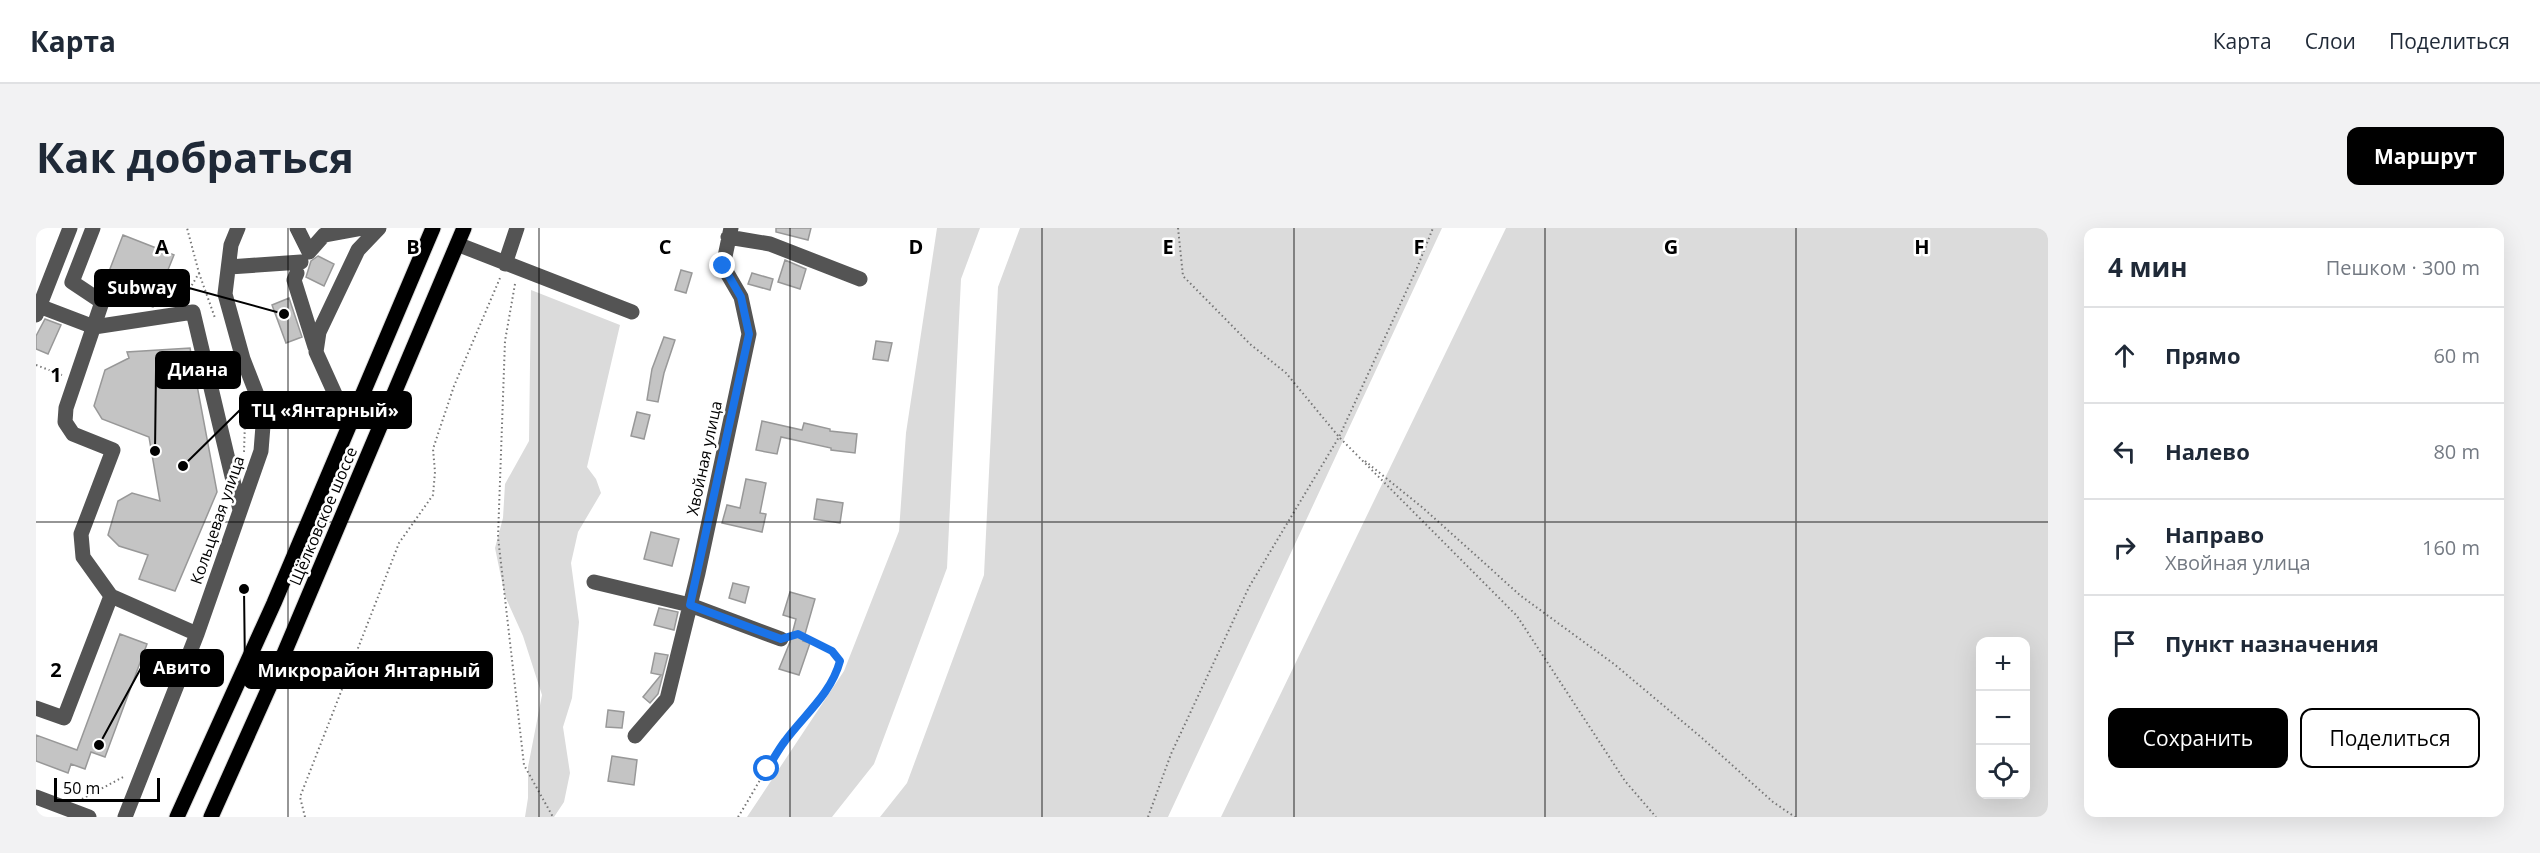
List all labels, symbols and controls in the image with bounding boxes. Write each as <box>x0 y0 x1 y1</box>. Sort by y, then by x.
text: Карта <box>30 22 116 60</box>
text: Карта <box>2213 27 2272 55</box>
text: Слои <box>2305 27 2356 55</box>
text: Поделиться <box>2389 27 2510 55</box>
button: Маршрут <box>2347 127 2504 185</box>
text: Как добраться <box>36 128 354 185</box>
text: A <box>155 233 169 260</box>
text: B <box>406 233 420 260</box>
text: C <box>659 233 672 260</box>
text: D <box>909 233 923 260</box>
text: E <box>1162 233 1174 260</box>
text: F <box>1414 233 1424 260</box>
text: G <box>1664 233 1678 260</box>
text: H <box>1914 233 1930 260</box>
text: 4 мин <box>2108 249 2188 285</box>
route end <box>709 252 735 278</box>
text: Пешком · 300 m <box>2326 254 2480 281</box>
callout: Subway <box>95 270 189 306</box>
text: Subway <box>107 275 178 299</box>
icon: ahead <box>2108 339 2141 372</box>
text: Прямо <box>2165 340 2241 370</box>
text: 60 m <box>2433 342 2480 369</box>
callout: Диана <box>156 352 240 388</box>
text: Диана <box>168 357 228 381</box>
text: 1 <box>50 361 62 388</box>
callout: ТЦ «Янтарный» <box>240 392 411 428</box>
text: ТЦ «Янтарный» <box>251 398 399 422</box>
street label: Хвойная улица <box>681 399 727 517</box>
icon: left <box>2108 435 2141 468</box>
text: Налево <box>2165 436 2250 466</box>
text: 80 m <box>2433 438 2480 465</box>
street label: Щёлковское шоссе <box>284 443 362 589</box>
street label: Кольцевая улица <box>185 453 249 587</box>
text: Направо <box>2165 519 2264 549</box>
icon: right <box>2108 531 2141 564</box>
text: 160 m <box>2422 534 2480 561</box>
text: Хвойная улица <box>2165 549 2311 576</box>
icon: arrive <box>2108 627 2141 660</box>
text: Пункт назначения <box>2165 628 2379 658</box>
map controls <box>1976 637 2030 799</box>
button: + <box>1976 637 2030 691</box>
callout: Авито <box>141 650 223 686</box>
callout: Микрорайон Янтарный <box>245 652 492 688</box>
text: Авито <box>153 655 211 679</box>
text: 2 <box>50 656 62 683</box>
text: Микрорайон Янтарный <box>258 658 480 682</box>
button: − <box>1976 691 2030 745</box>
button: Сохранить <box>2108 708 2288 768</box>
button: Поделиться <box>2300 708 2480 768</box>
button: locate <box>1976 745 2030 799</box>
route start <box>753 755 779 781</box>
scale bar <box>54 775 160 802</box>
text: 50 m <box>63 777 100 799</box>

